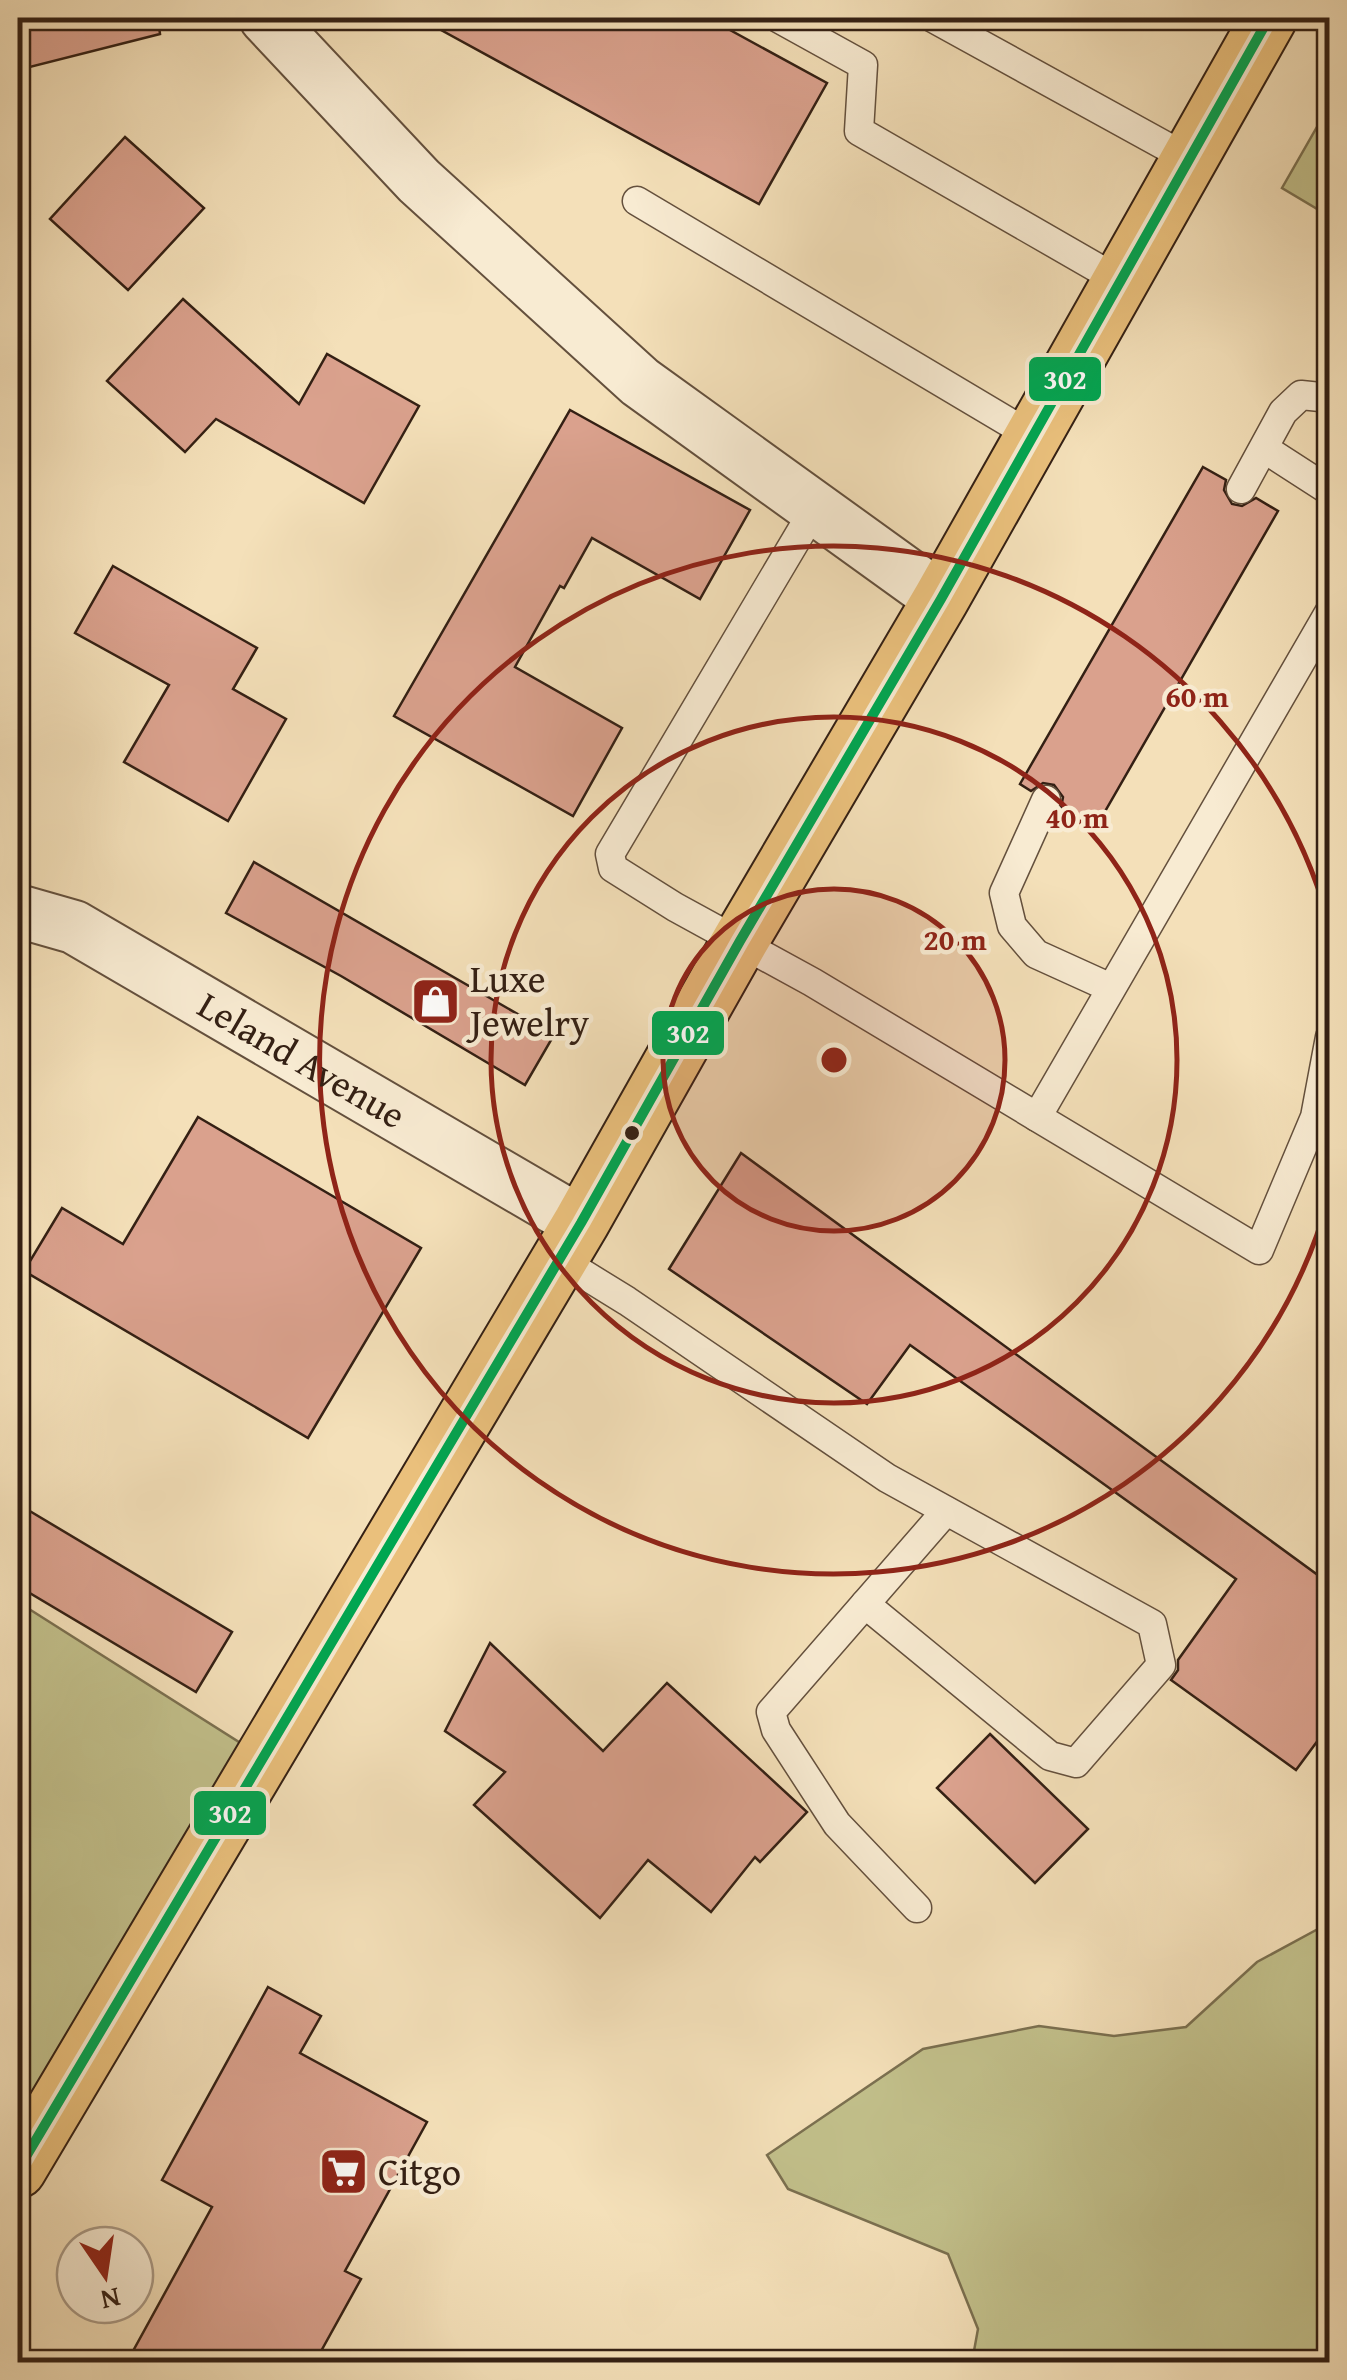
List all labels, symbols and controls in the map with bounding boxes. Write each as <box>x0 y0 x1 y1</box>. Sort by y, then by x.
line badge: 302 <box>1027 355 1103 403</box>
text: 302 <box>1043 358 1087 399</box>
text: 60 m <box>1165 674 1229 718</box>
text: 40 m <box>1045 795 1109 839</box>
text: 20 m <box>923 917 987 961</box>
place label: Luxe Jewelry <box>466 950 589 1050</box>
shop icon: Luxe Jewelry <box>409 975 461 1027</box>
street label: Leland Avenue <box>188 976 417 1142</box>
line badge: 302 <box>650 1009 726 1057</box>
text: 302 <box>666 1012 710 1053</box>
centre of rings <box>816 1042 852 1078</box>
unlabelled marker <box>622 1123 642 1143</box>
line badge: 302 <box>192 1789 268 1837</box>
text: 302 <box>208 1792 252 1833</box>
place label: Citgo <box>378 2143 461 2199</box>
supermarket icon: Citgo <box>317 2146 369 2198</box>
north arrow <box>55 2225 155 2325</box>
text: N <box>97 2278 124 2322</box>

